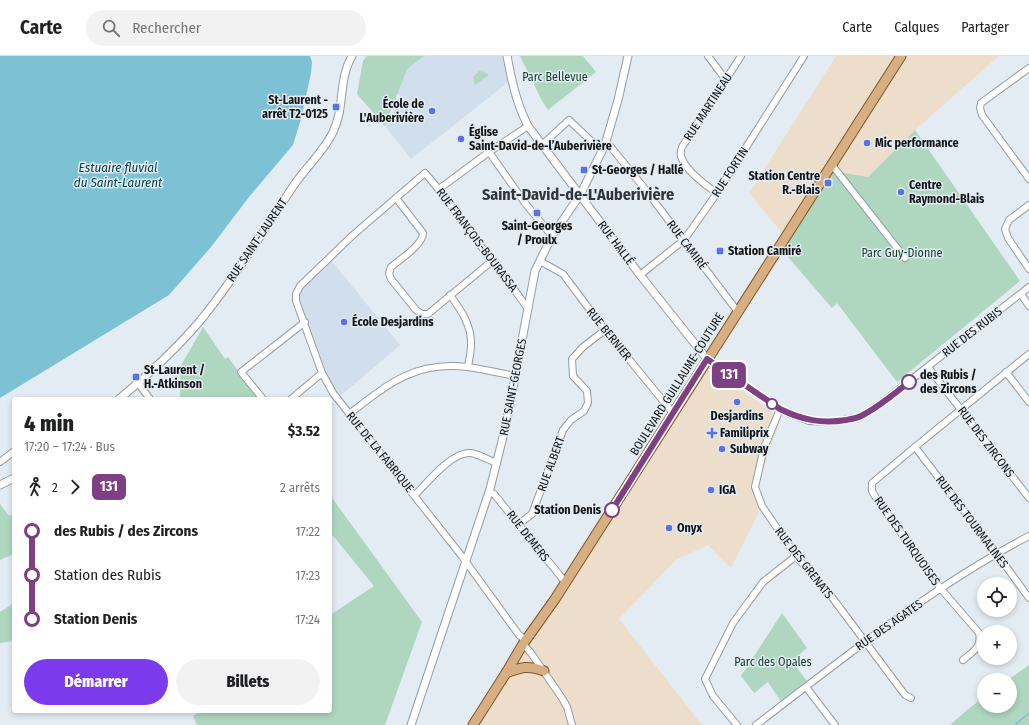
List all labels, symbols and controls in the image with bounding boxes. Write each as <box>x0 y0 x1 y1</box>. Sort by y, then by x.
search box <box>86 10 366 46</box>
text: Carte <box>20 16 62 39</box>
icon: search <box>100 17 122 39</box>
text: Rechercher <box>132 19 201 37</box>
text: Carte <box>842 19 872 36</box>
text: Calques <box>894 19 939 36</box>
text: Partager <box>961 19 1009 36</box>
park label: Parc Bellevue <box>522 70 588 84</box>
street label: RUE MARTINEAU <box>681 70 735 144</box>
place label: St-Laurent - arrêt T2-0125 <box>262 93 328 121</box>
place label: École de L'Auberivière <box>359 95 424 125</box>
marker: St-Laurent - arrêt T2-0125 <box>331 102 341 112</box>
marker: École de L'Auberivière <box>427 106 437 116</box>
place label: Église Saint-David-de-l’Auberivière <box>469 123 612 153</box>
marker: Église Saint-David-de-l’Auberivière <box>456 134 466 144</box>
place label: Mic performance <box>875 136 959 150</box>
marker: Mic performance <box>862 138 872 148</box>
street label: RUE FORTIN <box>709 144 751 200</box>
water label: Estuaire fluvial du Saint-Laurent <box>74 160 163 190</box>
place label: St-Georges / Hallé <box>592 163 684 177</box>
marker: St-Georges / Hallé <box>579 165 589 175</box>
place label: Station Centre R.-Blais <box>748 169 821 197</box>
marker: Station Centre R.-Blais <box>823 178 833 188</box>
place label: Centre Raymond-Blais <box>909 178 985 206</box>
street label: RUE FRANÇOIS-BOURASSA <box>433 185 521 295</box>
district label: Saint-David-de-L'Auberivière <box>482 185 674 204</box>
marker: Centre Raymond-Blais <box>896 187 906 197</box>
street label: RUE SAINT-LAURENT <box>224 195 290 284</box>
marker: Saint-Georges / Proulx <box>532 208 542 218</box>
street label: RUE HALLÉ <box>595 217 638 268</box>
street label: RUE CAMIRÉ <box>664 217 711 273</box>
place label: Saint-Georges / Proulx <box>502 219 573 247</box>
place label: Station Camiré <box>728 244 801 258</box>
marker: Station Camiré <box>715 246 725 256</box>
park label: Parc Guy-Dionne <box>861 246 943 260</box>
street label: RUE DES RUBIS <box>939 304 1005 360</box>
street label: RUE BERNIER <box>584 305 635 363</box>
street label: BOULEVARD GUILLAUME-COUTURE <box>627 310 727 458</box>
place label: École Desjardins <box>352 313 434 329</box>
marker: École Desjardins <box>339 317 349 327</box>
street label: RUE SAINT-GEORGES <box>497 337 529 437</box>
line badge: 131 <box>706 362 752 388</box>
place label: St-Laurent / H.-Atkinson <box>144 363 205 391</box>
text: 131 <box>720 366 738 383</box>
place label: des Rubis / des Zircons <box>920 368 977 396</box>
marker: St-Laurent / H.-Atkinson <box>131 372 141 382</box>
marker: des Rubis / des Zircons <box>901 374 917 390</box>
marker: Desjardins <box>732 397 742 407</box>
unlabelled marker <box>766 398 778 410</box>
street label: RUE DES ZIRCONS <box>955 404 1017 480</box>
street label: RUE DE LA FABRIQUE <box>343 409 417 495</box>
place label: Desjardins <box>711 409 764 423</box>
text: 4 min <box>24 410 74 437</box>
text: $3.52 <box>288 422 320 440</box>
place label: Familiprix <box>720 426 769 440</box>
marker: Familiprix <box>707 428 717 438</box>
street label: RUE ALBERT <box>535 434 568 493</box>
text: 17:20 – 17:24 · Bus <box>24 439 115 454</box>
place label: Subway <box>730 442 769 456</box>
marker: Subway <box>717 444 727 454</box>
street label: RUE DES TOURMALINES <box>933 473 1011 571</box>
icon: walk <box>24 476 46 498</box>
icon: forward <box>64 476 86 498</box>
text: 131 <box>100 478 118 495</box>
text: 2 <box>52 480 58 495</box>
text: 2 arrêts <box>280 480 320 495</box>
place label: IGA <box>719 483 736 497</box>
marker: IGA <box>706 485 716 495</box>
street label: RUE DES TURQUOISES <box>871 494 943 588</box>
marker: Station Denis <box>604 502 620 518</box>
place label: Station Denis <box>534 503 602 517</box>
street label: RUE DEMERS <box>504 508 552 564</box>
place label: Onyx <box>677 521 702 535</box>
text: des Rubis / des Zircons <box>54 522 198 540</box>
marker: Onyx <box>664 523 674 533</box>
text: 17:22 <box>295 524 320 539</box>
street label: RUE DES GRENATS <box>772 525 836 601</box>
text: Station des Rubis <box>54 566 161 584</box>
text: 17:23 <box>295 568 320 583</box>
map controls <box>977 577 1017 713</box>
button: locate <box>977 577 1017 617</box>
street label: RUE DES AGATES <box>853 597 925 653</box>
text: Station Denis <box>54 610 137 628</box>
text: 17:24 <box>295 612 320 627</box>
button: + <box>977 625 1017 665</box>
park label: Parc des Opales <box>734 655 812 669</box>
button: Démarrer <box>24 659 168 705</box>
button: Billets <box>176 659 320 705</box>
button: − <box>977 673 1017 713</box>

